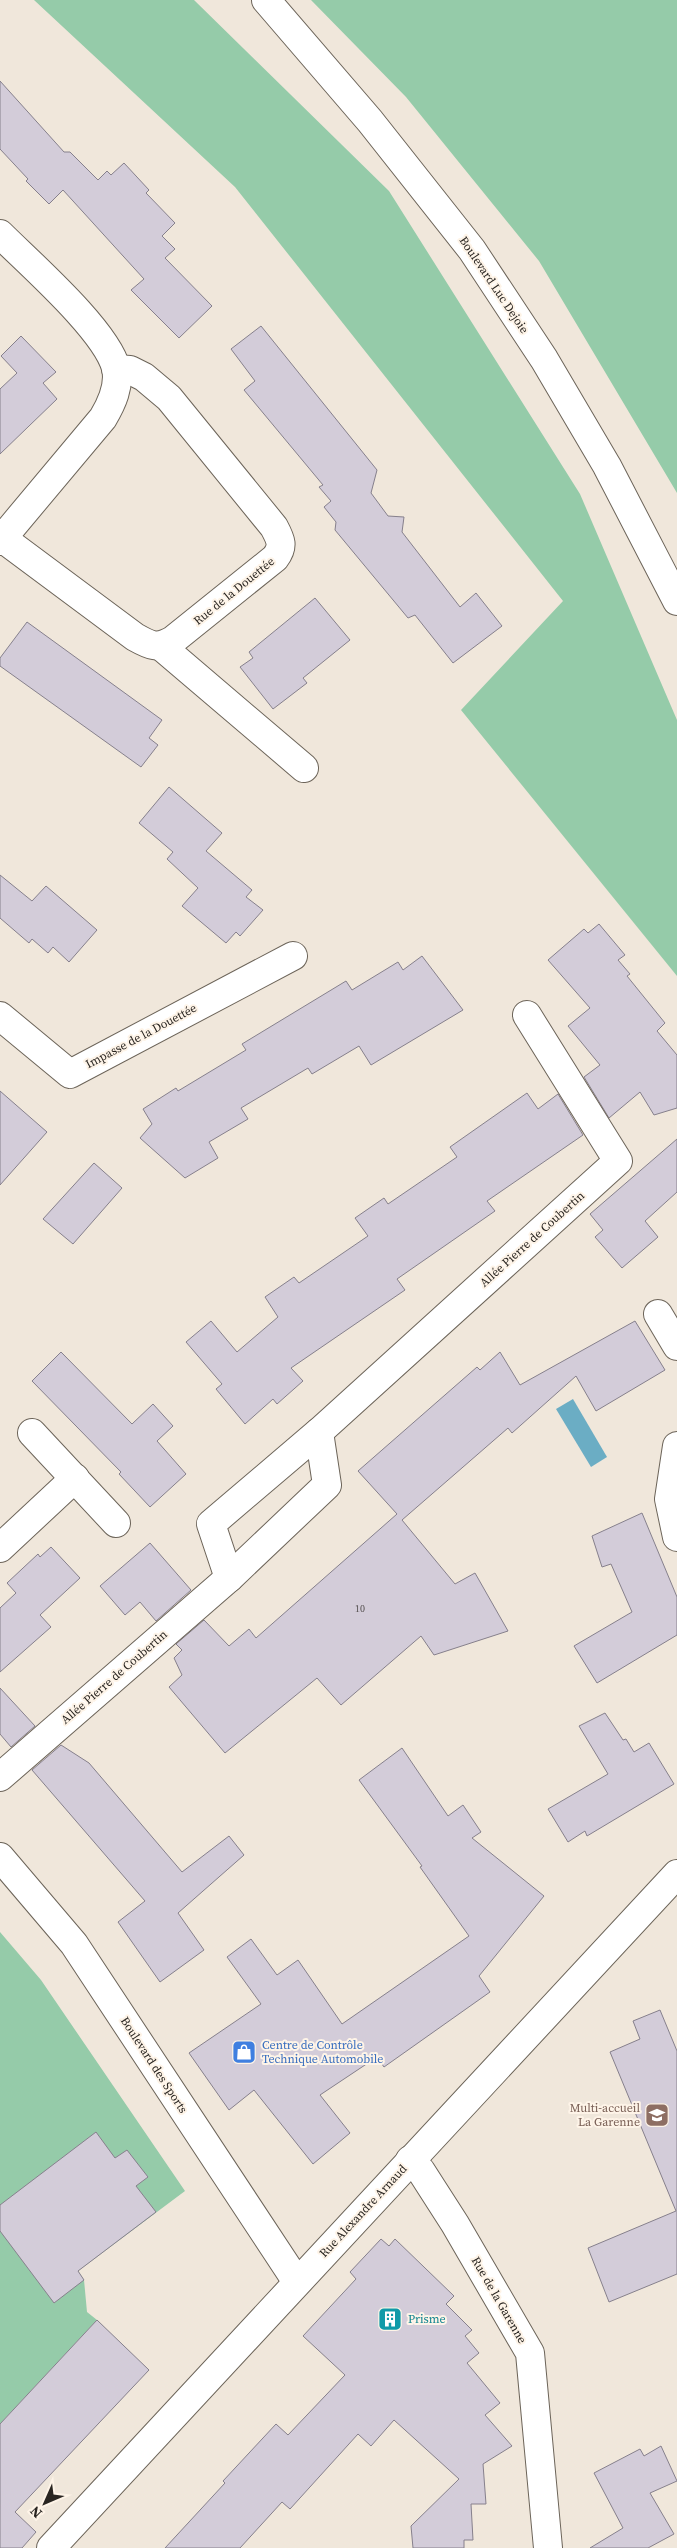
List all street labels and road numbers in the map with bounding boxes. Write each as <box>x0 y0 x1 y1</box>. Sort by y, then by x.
street label: Boulevard Luc Dejoie <box>456 233 532 337</box>
street label: Rue de la Douettée <box>190 553 278 629</box>
street label: Impasse de la Douettée <box>83 1000 199 1072</box>
street label: Allée Pierre de Coubertin <box>476 1188 588 1290</box>
street label: Allée Pierre de Coubertin <box>57 1626 171 1728</box>
street label: Boulevard des Sports <box>117 2014 191 2116</box>
street label: Rue Alexandre Arnaud <box>316 2161 410 2261</box>
street label: Rue de la Garenne <box>468 2254 530 2346</box>

